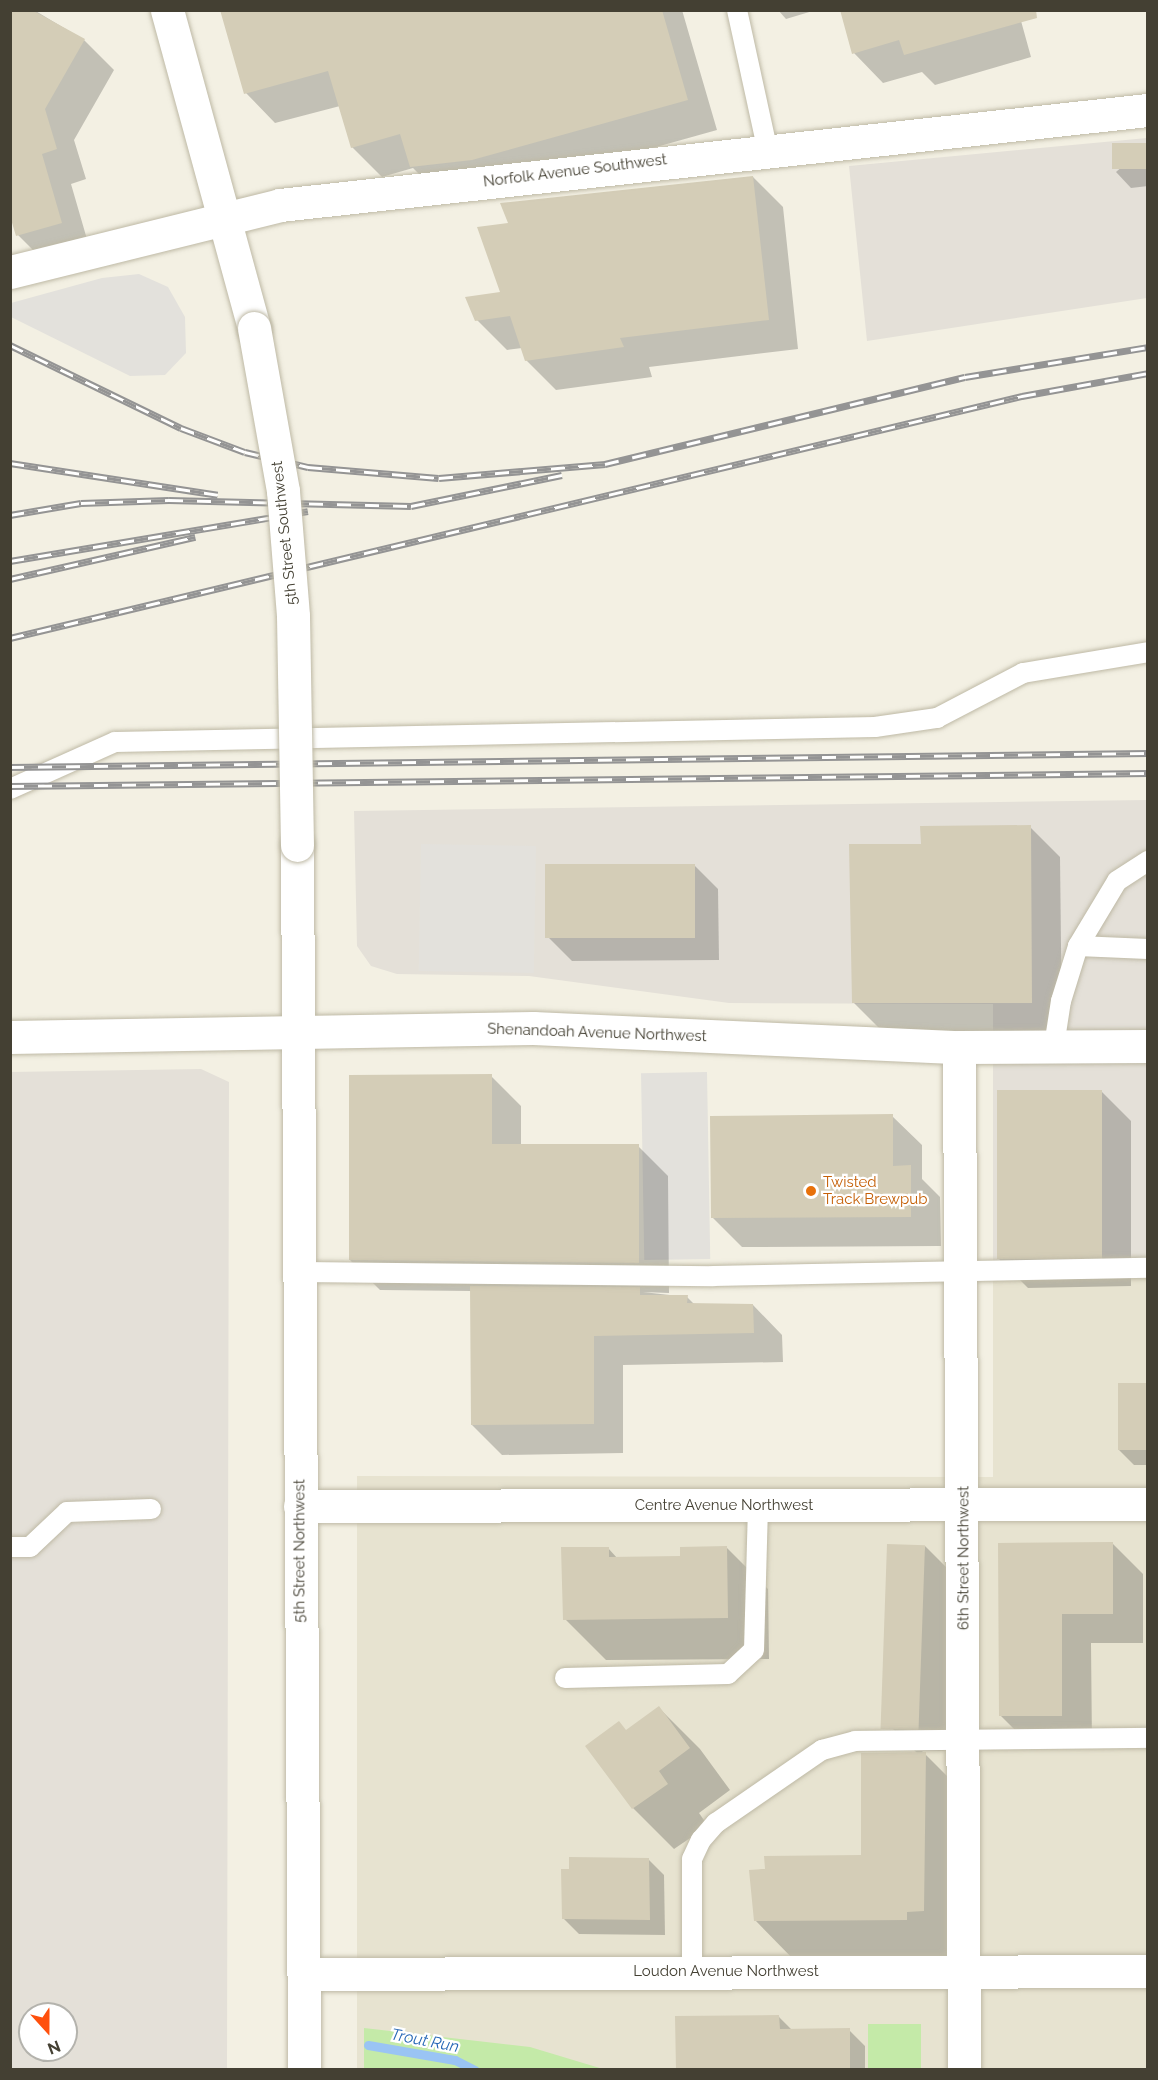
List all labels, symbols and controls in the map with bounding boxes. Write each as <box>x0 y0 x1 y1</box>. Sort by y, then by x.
street label: Norfolk Avenue Southwest <box>482 151 668 191</box>
street label: 5th Street Southwest <box>268 460 302 606</box>
street label: Shenandoah Avenue Northwest <box>487 1020 707 1046</box>
place label: Twisted Track Brewpub <box>823 1173 927 1208</box>
marker: Twisted Track Brewpub <box>804 1184 818 1198</box>
street label: 5th Street Northwest <box>291 1479 309 1623</box>
street label: 6th Street Northwest <box>955 1486 973 1630</box>
street label: Centre Avenue Northwest <box>634 1497 814 1515</box>
street label: Loudon Avenue Northwest <box>633 1963 819 1981</box>
north arrow <box>18 2002 78 2062</box>
water label: Trout Run <box>389 2025 461 2057</box>
text: N <box>45 2036 63 2058</box>

